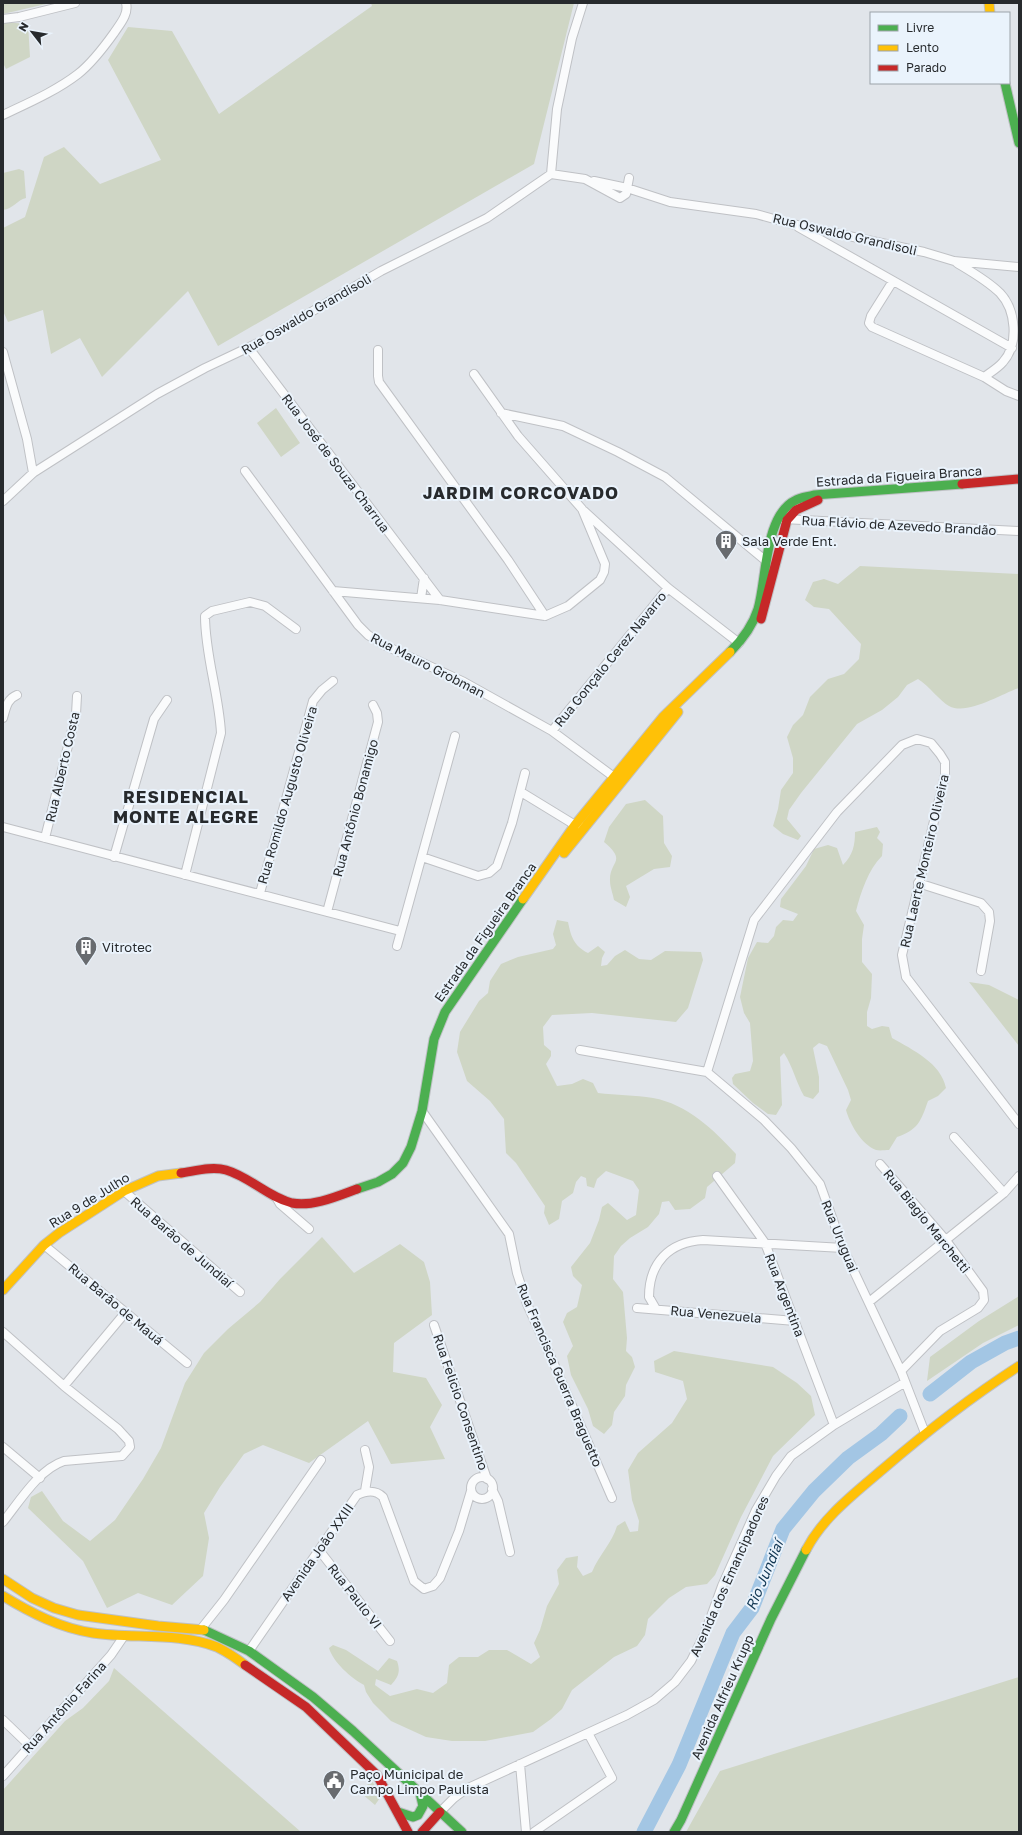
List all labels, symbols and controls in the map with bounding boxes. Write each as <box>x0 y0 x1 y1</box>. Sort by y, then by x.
north arrow <box>12 12 52 52</box>
legend <box>870 12 1010 84</box>
text: N <box>15 20 31 34</box>
text: Livre <box>906 20 934 35</box>
text: Lento <box>906 40 939 55</box>
text: Parado <box>906 60 946 75</box>
street label: Rua Oswaldo Grandisoli <box>771 210 919 258</box>
street label: Rua Oswaldo Grandisoli <box>238 270 374 358</box>
street label: Rua José de Souza Charrua <box>279 391 393 535</box>
street label: Estrada da Figueira Branca <box>815 462 983 490</box>
district label: JARDIM CORCOVADO <box>423 482 619 503</box>
street label: Rua Flávio de Azevedo Brandão <box>801 512 997 538</box>
building icon: Sala Verde Ent. <box>713 528 739 561</box>
place label: Sala Verde Ent. <box>742 533 837 549</box>
street label: Rua Gonçalo Cerez Navarro <box>551 588 670 730</box>
street label: Rua Mauro Grobman <box>368 629 488 701</box>
street label: Rua Romildo Augusto Oliveira <box>254 704 320 886</box>
street label: Rua Alberto Costa <box>42 710 82 824</box>
street label: Rua Antônio Bonamigo <box>329 737 381 879</box>
street label: Rua Laerte Monteiro Oliveira <box>896 773 952 949</box>
district label: RESIDENCIAL MONTE ALEGRE <box>113 786 259 827</box>
street label: Estrada da Figueira Branca <box>431 859 539 1005</box>
building icon: Vitrotec <box>73 934 99 967</box>
place label: Vitrotec <box>102 939 152 955</box>
street label: Rua Biagio Marchetti <box>880 1166 974 1276</box>
street label: Rua 9 de Julho <box>46 1169 132 1231</box>
street label: Rua Barão de Jundiaí <box>127 1193 238 1292</box>
street label: Rua Uruguai <box>818 1198 862 1274</box>
street label: Rua Argentina <box>762 1251 808 1339</box>
street label: Rua Barão de Mauá <box>65 1260 167 1348</box>
street label: Rua Francisca Guerra Braguetto <box>514 1281 606 1469</box>
street label: Rua Venezuela <box>670 1302 762 1326</box>
street label: Rua Felicio Consentino <box>430 1332 492 1472</box>
street label: Avenida dos Emancipadores <box>686 1493 772 1659</box>
street label: Avenida João XXIII <box>277 1500 357 1604</box>
water label: Rio Jundiaí <box>742 1534 788 1612</box>
street label: Rua Paulo VI <box>325 1560 385 1632</box>
street label: Avenida Alfrieu Krupp <box>687 1632 757 1762</box>
street label: Rua Antônio Farina <box>19 1658 109 1756</box>
place label: Paço Municipal de Campo Limpo Paulista <box>350 1766 489 1797</box>
public building icon: Paço Municipal de Campo Limpo Paulista <box>321 1768 347 1801</box>

